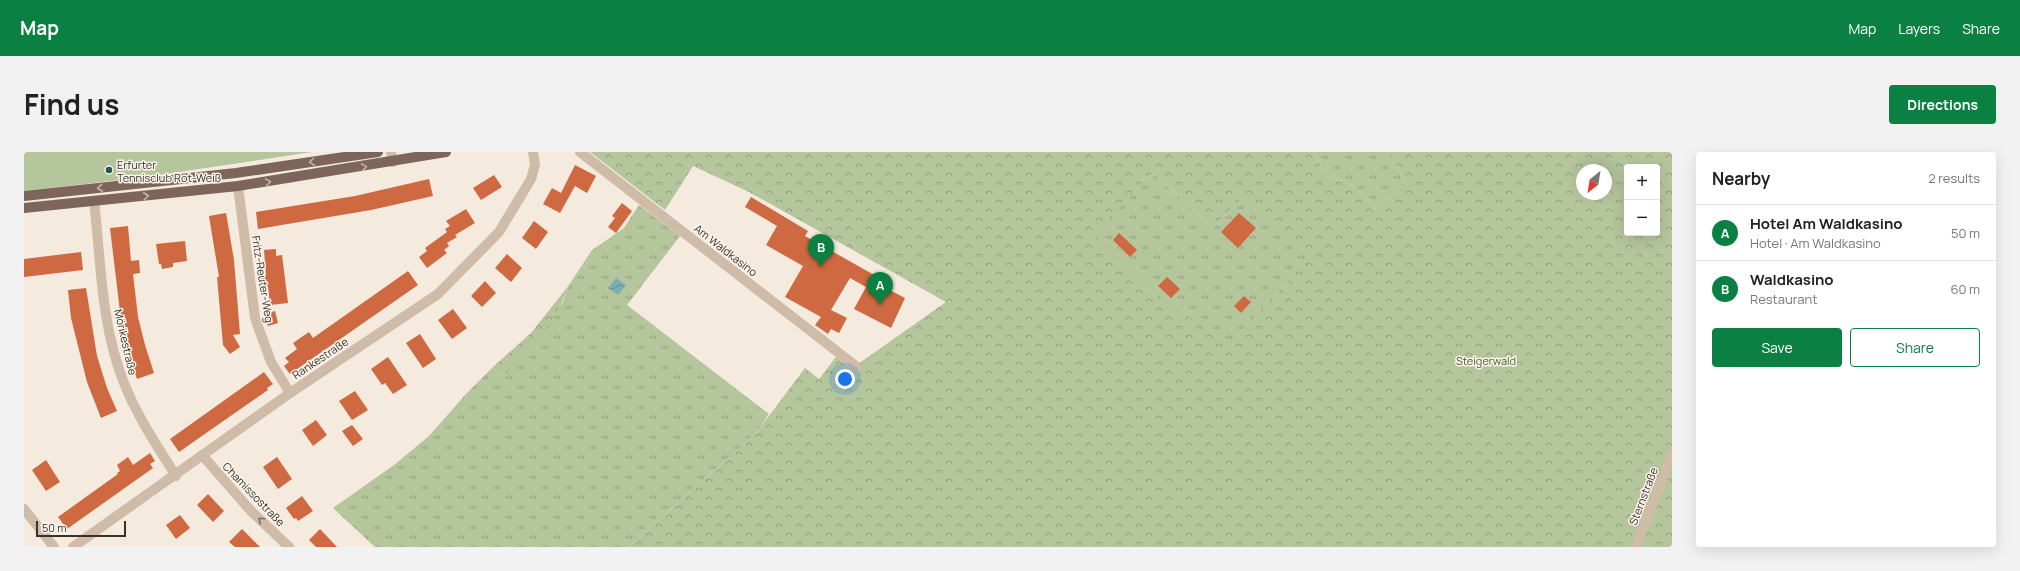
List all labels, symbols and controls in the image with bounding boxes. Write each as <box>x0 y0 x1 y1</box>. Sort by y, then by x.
text: Map <box>20 15 59 41</box>
text: Map <box>1848 19 1876 38</box>
text: Layers <box>1898 19 1940 38</box>
text: Share <box>1962 19 2000 38</box>
text: Find us <box>24 85 119 123</box>
button: Directions <box>1889 85 1996 124</box>
place label: Erfurter Tennisclub Rot-Weiß <box>117 157 221 185</box>
one-way arrow <box>309 157 315 166</box>
one-way arrow <box>360 163 367 171</box>
north arrow <box>1576 164 1612 200</box>
map controls <box>1624 164 1660 236</box>
button: + <box>1624 164 1660 200</box>
marker: Erfurter Tennisclub Rot-Weiß <box>104 165 114 175</box>
text: Nearby <box>1712 167 1770 190</box>
text: 2 results <box>1928 169 1980 187</box>
one-way arrow <box>264 178 271 187</box>
one-way arrow <box>96 183 103 192</box>
one-way arrow <box>143 192 149 201</box>
button: − <box>1624 200 1660 236</box>
text: Hotel Am Waldkasino <box>1750 213 1903 234</box>
street label: Am Waldkasino <box>691 221 761 280</box>
text: A <box>1721 224 1729 242</box>
text: 50 m <box>1951 224 1980 242</box>
street label: Fritz-Reuter-Weg <box>249 234 277 324</box>
pin: B <box>808 234 834 267</box>
text: Hotel · Am Waldkasino <box>1750 234 1881 252</box>
text: Waldkasino <box>1750 269 1834 290</box>
pin: A <box>867 272 893 305</box>
text: B <box>1721 280 1729 298</box>
text: 60 m <box>1950 280 1980 298</box>
text: Restaurant <box>1750 290 1817 308</box>
street label: Mörikestraße <box>111 308 141 377</box>
button: Save <box>1712 328 1842 367</box>
button: Share <box>1850 328 1980 367</box>
street label: Rankestraße <box>289 333 351 382</box>
park label: Steigerwald <box>1456 353 1516 368</box>
your location <box>835 369 855 389</box>
street label: Chamissostraße <box>220 459 289 530</box>
street label: Sternstraße <box>1625 464 1661 527</box>
one-way arrow <box>258 518 266 525</box>
scale bar <box>36 519 126 538</box>
text: 50 m <box>42 520 67 535</box>

